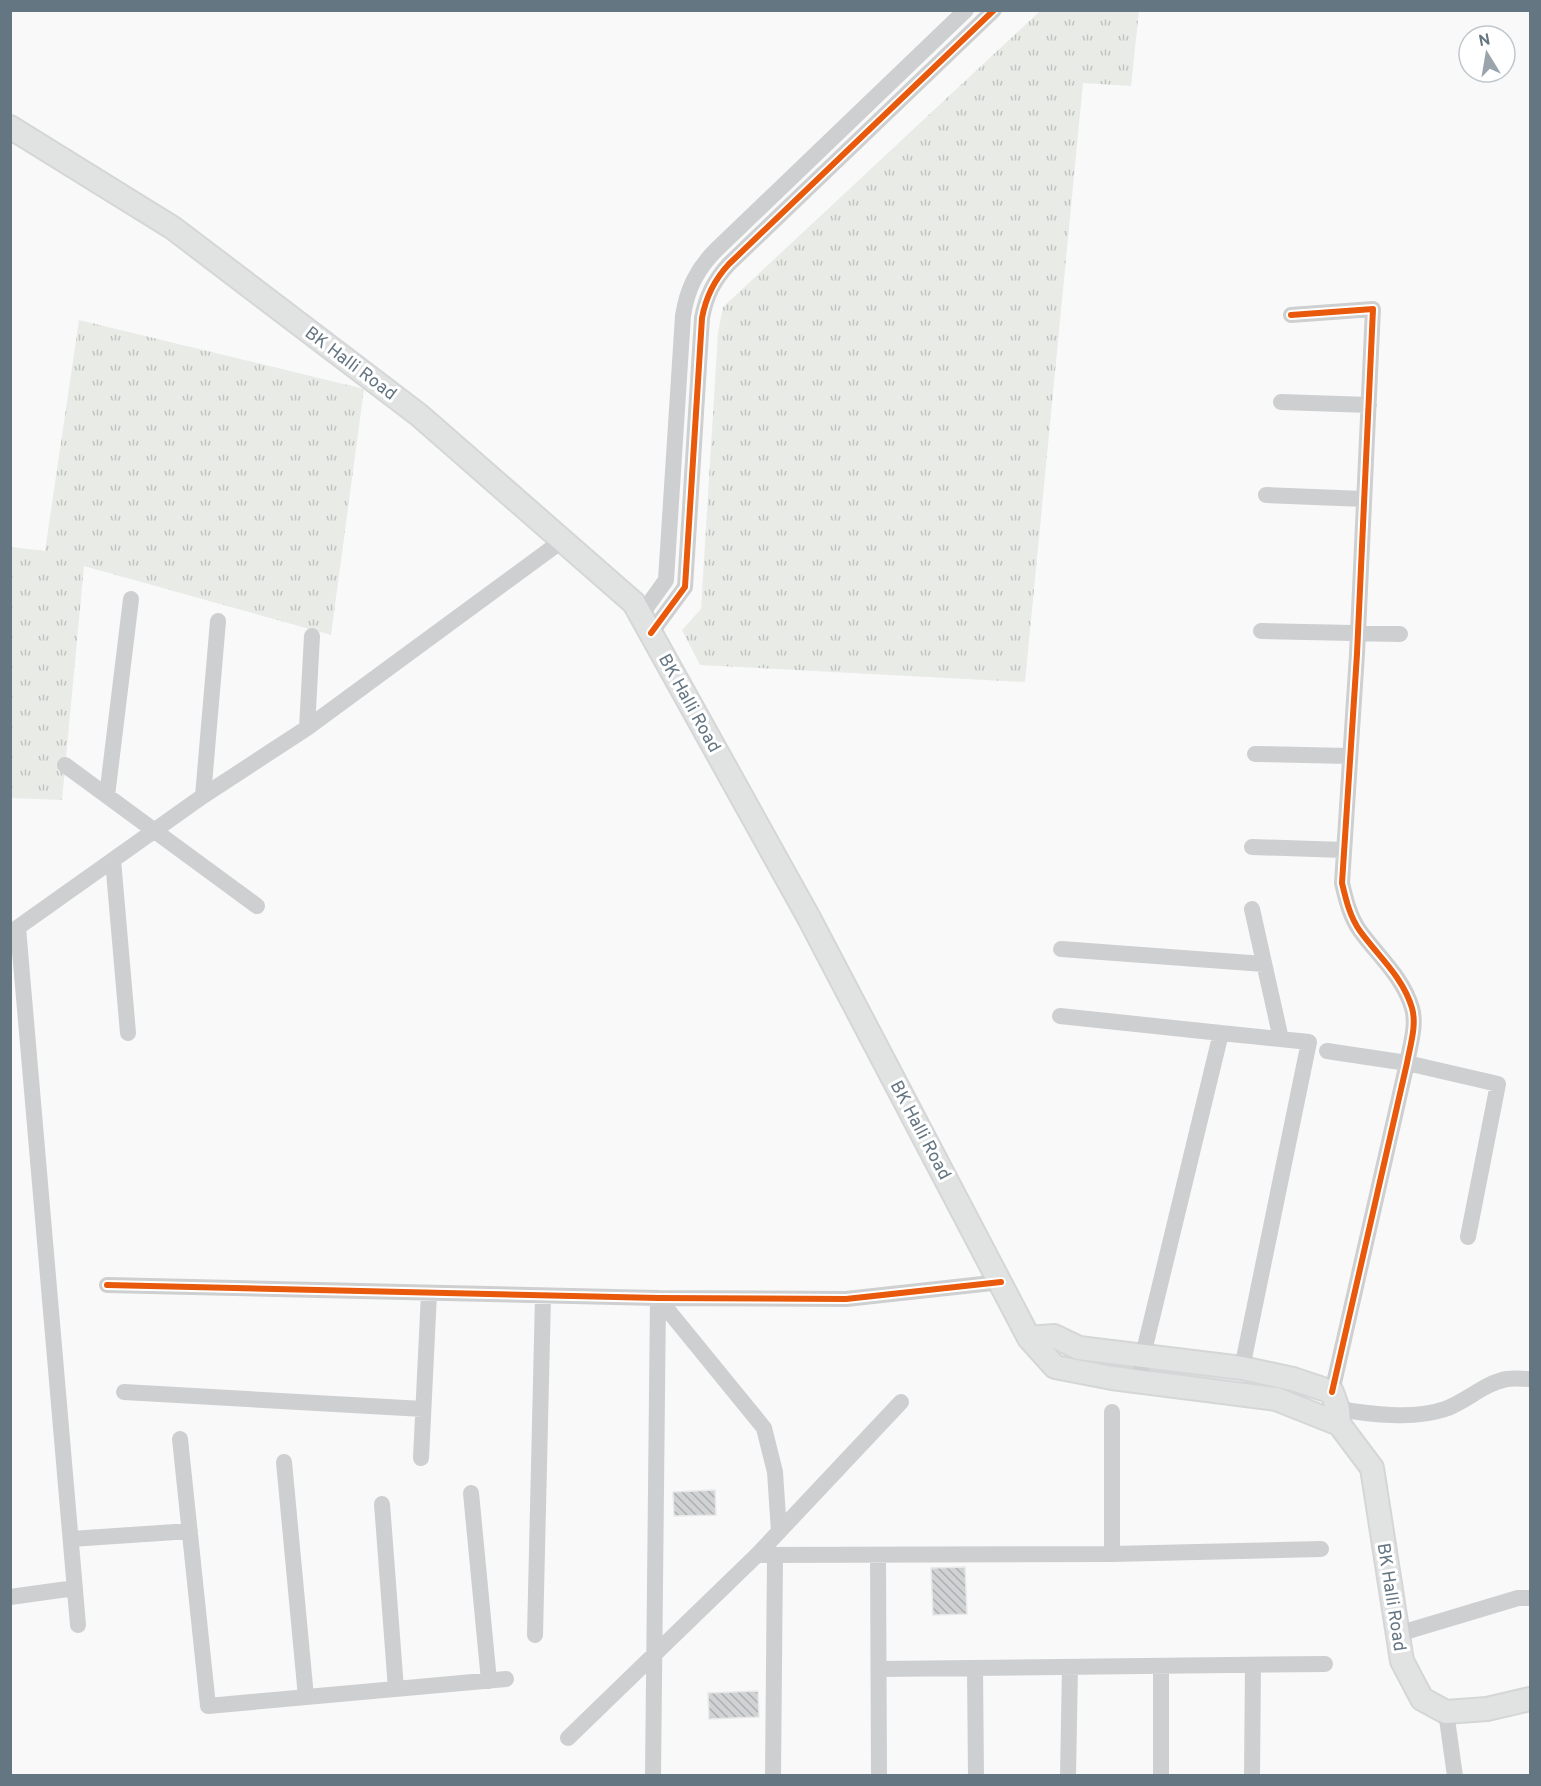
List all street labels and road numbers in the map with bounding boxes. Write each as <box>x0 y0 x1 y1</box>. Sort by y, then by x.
street label: BK Halli Road <box>300 322 401 406</box>
street label: BK Halli Road <box>652 650 725 757</box>
street label: BK Halli Road <box>884 1077 955 1184</box>
street label: BK Halli Road <box>1371 1541 1410 1653</box>

